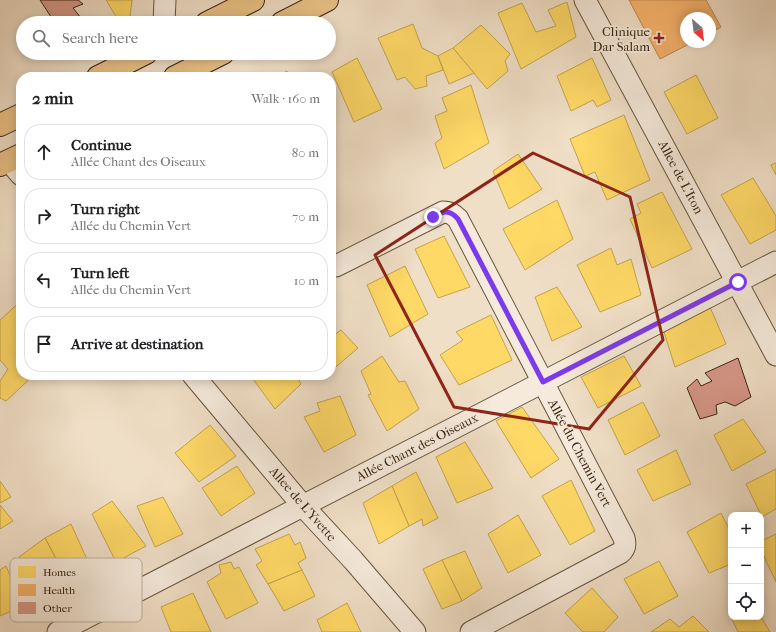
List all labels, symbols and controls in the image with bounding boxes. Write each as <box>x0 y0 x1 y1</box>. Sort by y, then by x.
north arrow <box>680 12 716 48</box>
search box <box>16 16 336 60</box>
place label: Clinique Dar Salam <box>593 24 651 54</box>
icon: search <box>30 27 52 49</box>
text: Search here <box>62 29 138 47</box>
marker: Clinique Dar Salam <box>653 32 665 44</box>
text: 2 min <box>32 88 73 108</box>
text: Walk · 160 m <box>251 91 320 106</box>
text: Continue <box>71 136 131 154</box>
street label: Allee de L'Iton <box>655 137 707 217</box>
icon: ahead <box>33 141 55 163</box>
text: 80 m <box>292 145 319 160</box>
text: Allée Chant des Oiseaux <box>71 154 206 169</box>
text: Turn right <box>71 200 140 218</box>
icon: right <box>33 205 55 227</box>
route end <box>424 208 442 226</box>
text: 70 m <box>292 209 319 224</box>
text: Allée du Chemin Vert <box>71 218 191 233</box>
text: Turn left <box>71 264 129 282</box>
icon: left <box>33 269 55 291</box>
text: 10 m <box>294 273 319 288</box>
route start <box>729 273 747 291</box>
text: Allée du Chemin Vert <box>71 282 191 297</box>
icon: arrive <box>33 333 55 355</box>
text: Arrive at destination <box>71 335 203 353</box>
street label: Allée du Chemin Vert <box>545 396 615 510</box>
street label: Allée Chant des Oiseaux <box>353 410 481 485</box>
street label: Allee de L'Yvette <box>266 463 340 545</box>
map controls <box>728 512 764 620</box>
button: + <box>728 512 764 548</box>
button: − <box>728 548 764 584</box>
legend <box>10 558 142 622</box>
text: Homes <box>43 566 76 579</box>
text: Health <box>43 584 76 597</box>
button: locate <box>728 584 764 620</box>
text: Other <box>43 602 72 615</box>

